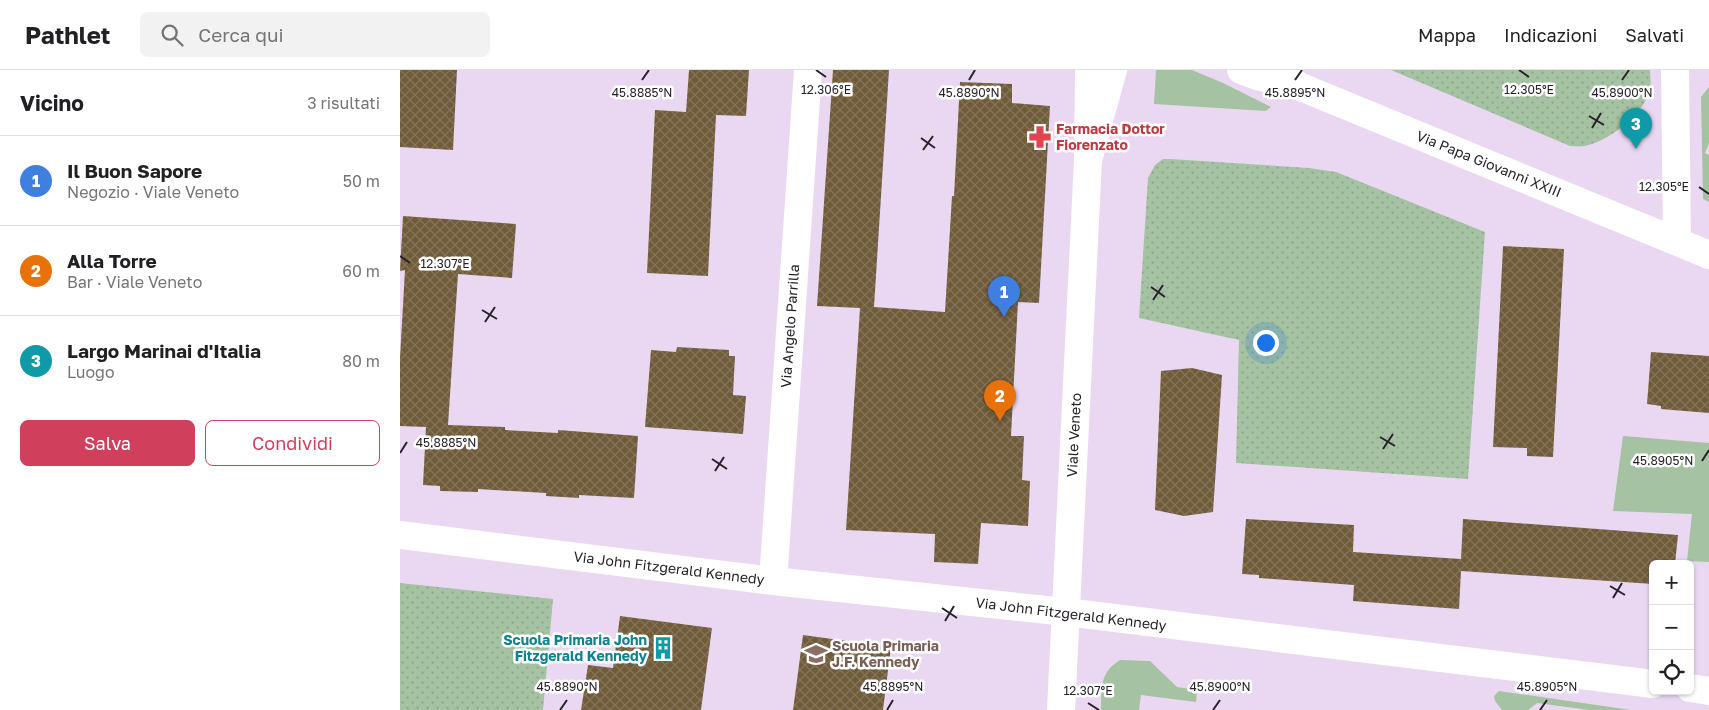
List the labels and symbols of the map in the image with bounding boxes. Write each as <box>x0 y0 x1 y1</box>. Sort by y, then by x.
text: 12.306°E <box>801 82 851 97</box>
text: 12.305°E <box>1504 82 1554 97</box>
text: 45.8885°N <box>612 85 672 100</box>
text: 45.8890°N <box>938 85 1000 100</box>
text: 45.8895°N <box>1265 85 1325 100</box>
text: 45.8900°N <box>1591 85 1653 100</box>
pin: 3 <box>1620 108 1652 149</box>
place label: Farmacia Dottor Fiorenzato <box>1056 120 1165 153</box>
pharmacy icon: Farmacia Dottor Fiorenzato <box>1027 124 1053 150</box>
street label: Via Papa Giovanni XXIII <box>1414 127 1564 200</box>
text: 12.305°E <box>1639 179 1689 194</box>
text: 12.307°E <box>420 256 470 271</box>
street label: Via Angelo Parrilla <box>777 264 802 388</box>
pin: 1 <box>988 276 1020 317</box>
your location <box>1253 330 1279 356</box>
pin: 2 <box>984 380 1016 421</box>
street label: Viale Veneto <box>1063 392 1084 478</box>
text: 45.8885°N <box>416 435 476 450</box>
text: 45.8905°N <box>1633 453 1693 468</box>
street label: Via John Fitzgerald Kennedy <box>573 547 766 588</box>
street label: Via John Fitzgerald Kennedy <box>975 593 1168 634</box>
place label: Scuola Primaria John Fitzgerald Kennedy <box>503 631 648 664</box>
building icon: Scuola Primaria John Fitzgerald Kennedy <box>650 635 676 661</box>
place label: Scuola Primaria J.F. Kennedy <box>832 637 939 670</box>
school or university icon: Scuola Primaria J.F. Kennedy <box>803 641 829 667</box>
text: 45.8890°N <box>536 679 598 694</box>
text: 45.8895°N <box>863 679 923 694</box>
text: 45.8900°N <box>1189 679 1251 694</box>
text: 45.8905°N <box>1517 679 1577 694</box>
text: 12.307°E <box>1063 683 1113 698</box>

